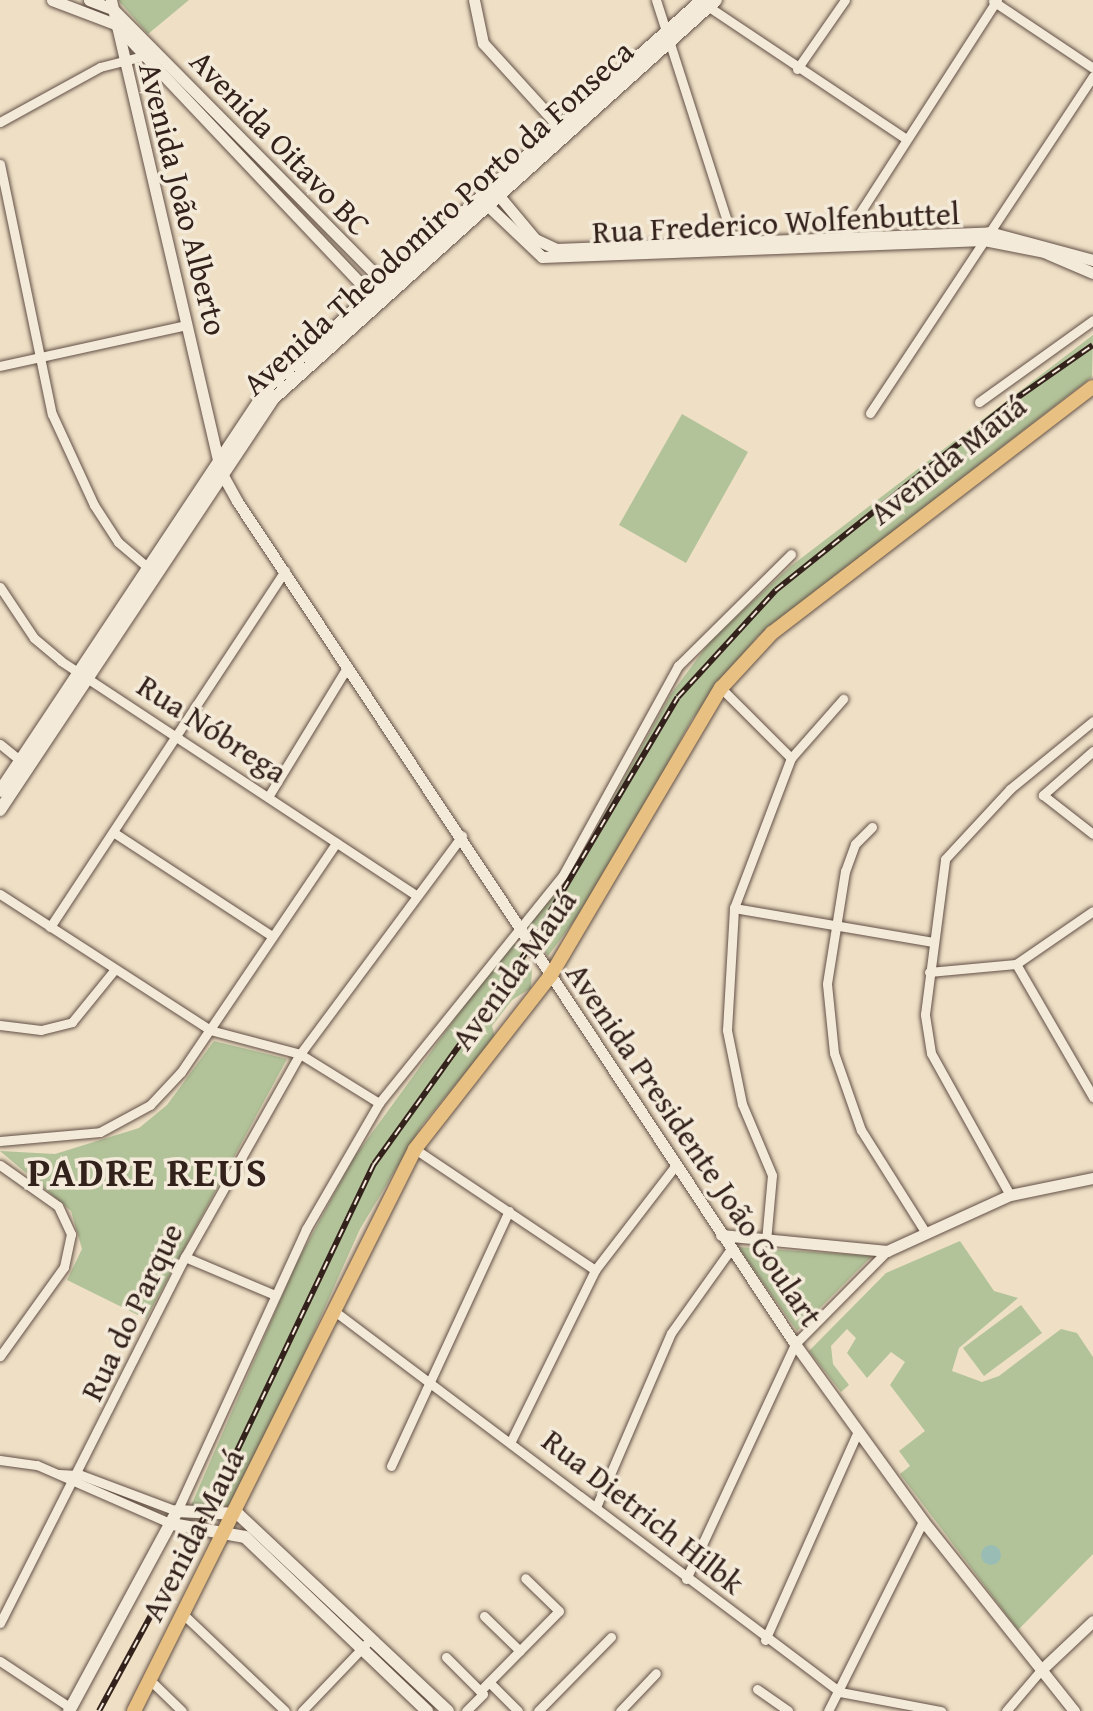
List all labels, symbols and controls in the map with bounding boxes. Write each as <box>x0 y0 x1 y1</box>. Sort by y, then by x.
street label: Avenida Theodomiro Porto da Fonseca <box>235 32 641 404</box>
street label: Avenida Oitavo BC <box>182 42 378 244</box>
street label: Avenida João Alberto <box>131 59 235 339</box>
street label: Rua Frederico Wolfenbuttel <box>591 194 961 252</box>
street label: Avenida Mauá <box>862 387 1034 533</box>
street label: Rua Nóbrega <box>130 666 294 792</box>
street label: Avenida Mauá <box>443 883 585 1057</box>
street label: Avenida Presidente João Goulart <box>558 956 830 1334</box>
district label: PADRE REUS <box>27 1148 269 1196</box>
street label: Rua do Parque <box>73 1217 191 1407</box>
street label: Rua Dietrich Hilbk <box>534 1421 752 1603</box>
street label: Avenida Mauá <box>133 1443 253 1627</box>

